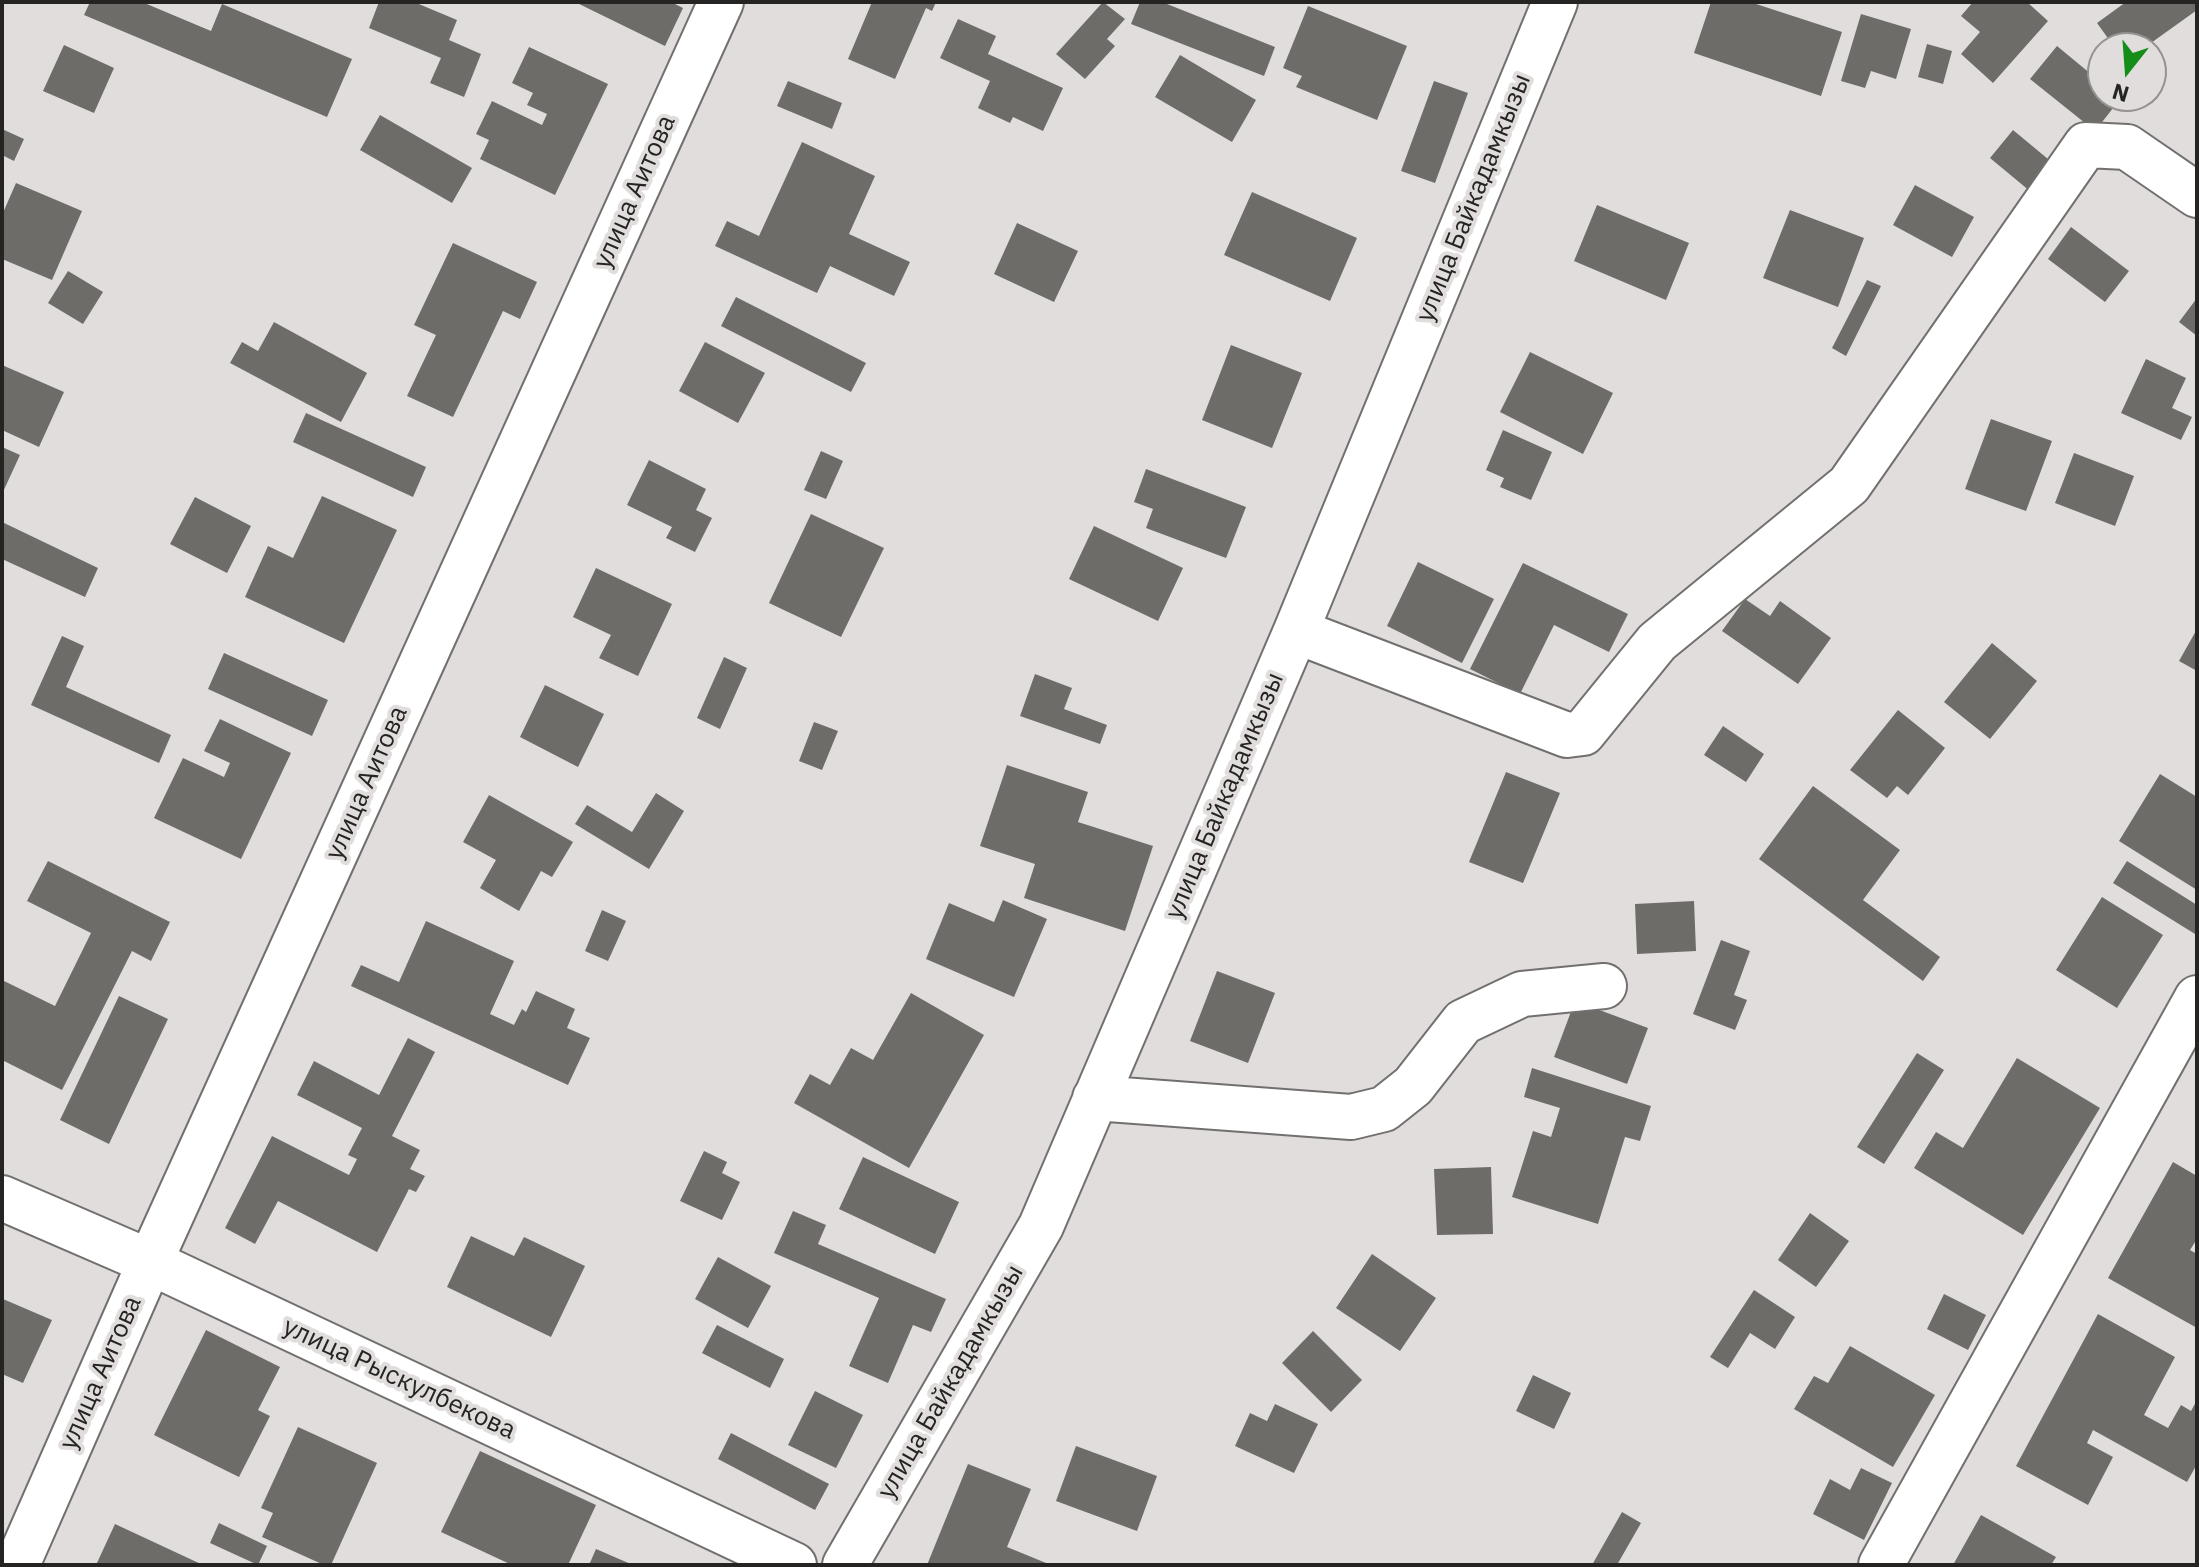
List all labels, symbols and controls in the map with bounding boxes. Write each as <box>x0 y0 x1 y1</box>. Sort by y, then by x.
north arrow <box>2087 32 2167 112</box>
street label: улица Байкадамкызы <box>1410 69 1538 327</box>
text: N <box>2109 77 2132 110</box>
street label: улица Аитова <box>587 110 683 274</box>
street label: улица Байкадамкызы <box>1159 668 1291 924</box>
street label: улица Аитова <box>319 701 415 865</box>
street label: улица Байкадамкызы <box>871 1260 1031 1504</box>
street label: улица Аитова <box>53 1291 149 1455</box>
street label: улица Рыскулбекова <box>278 1311 520 1447</box>

